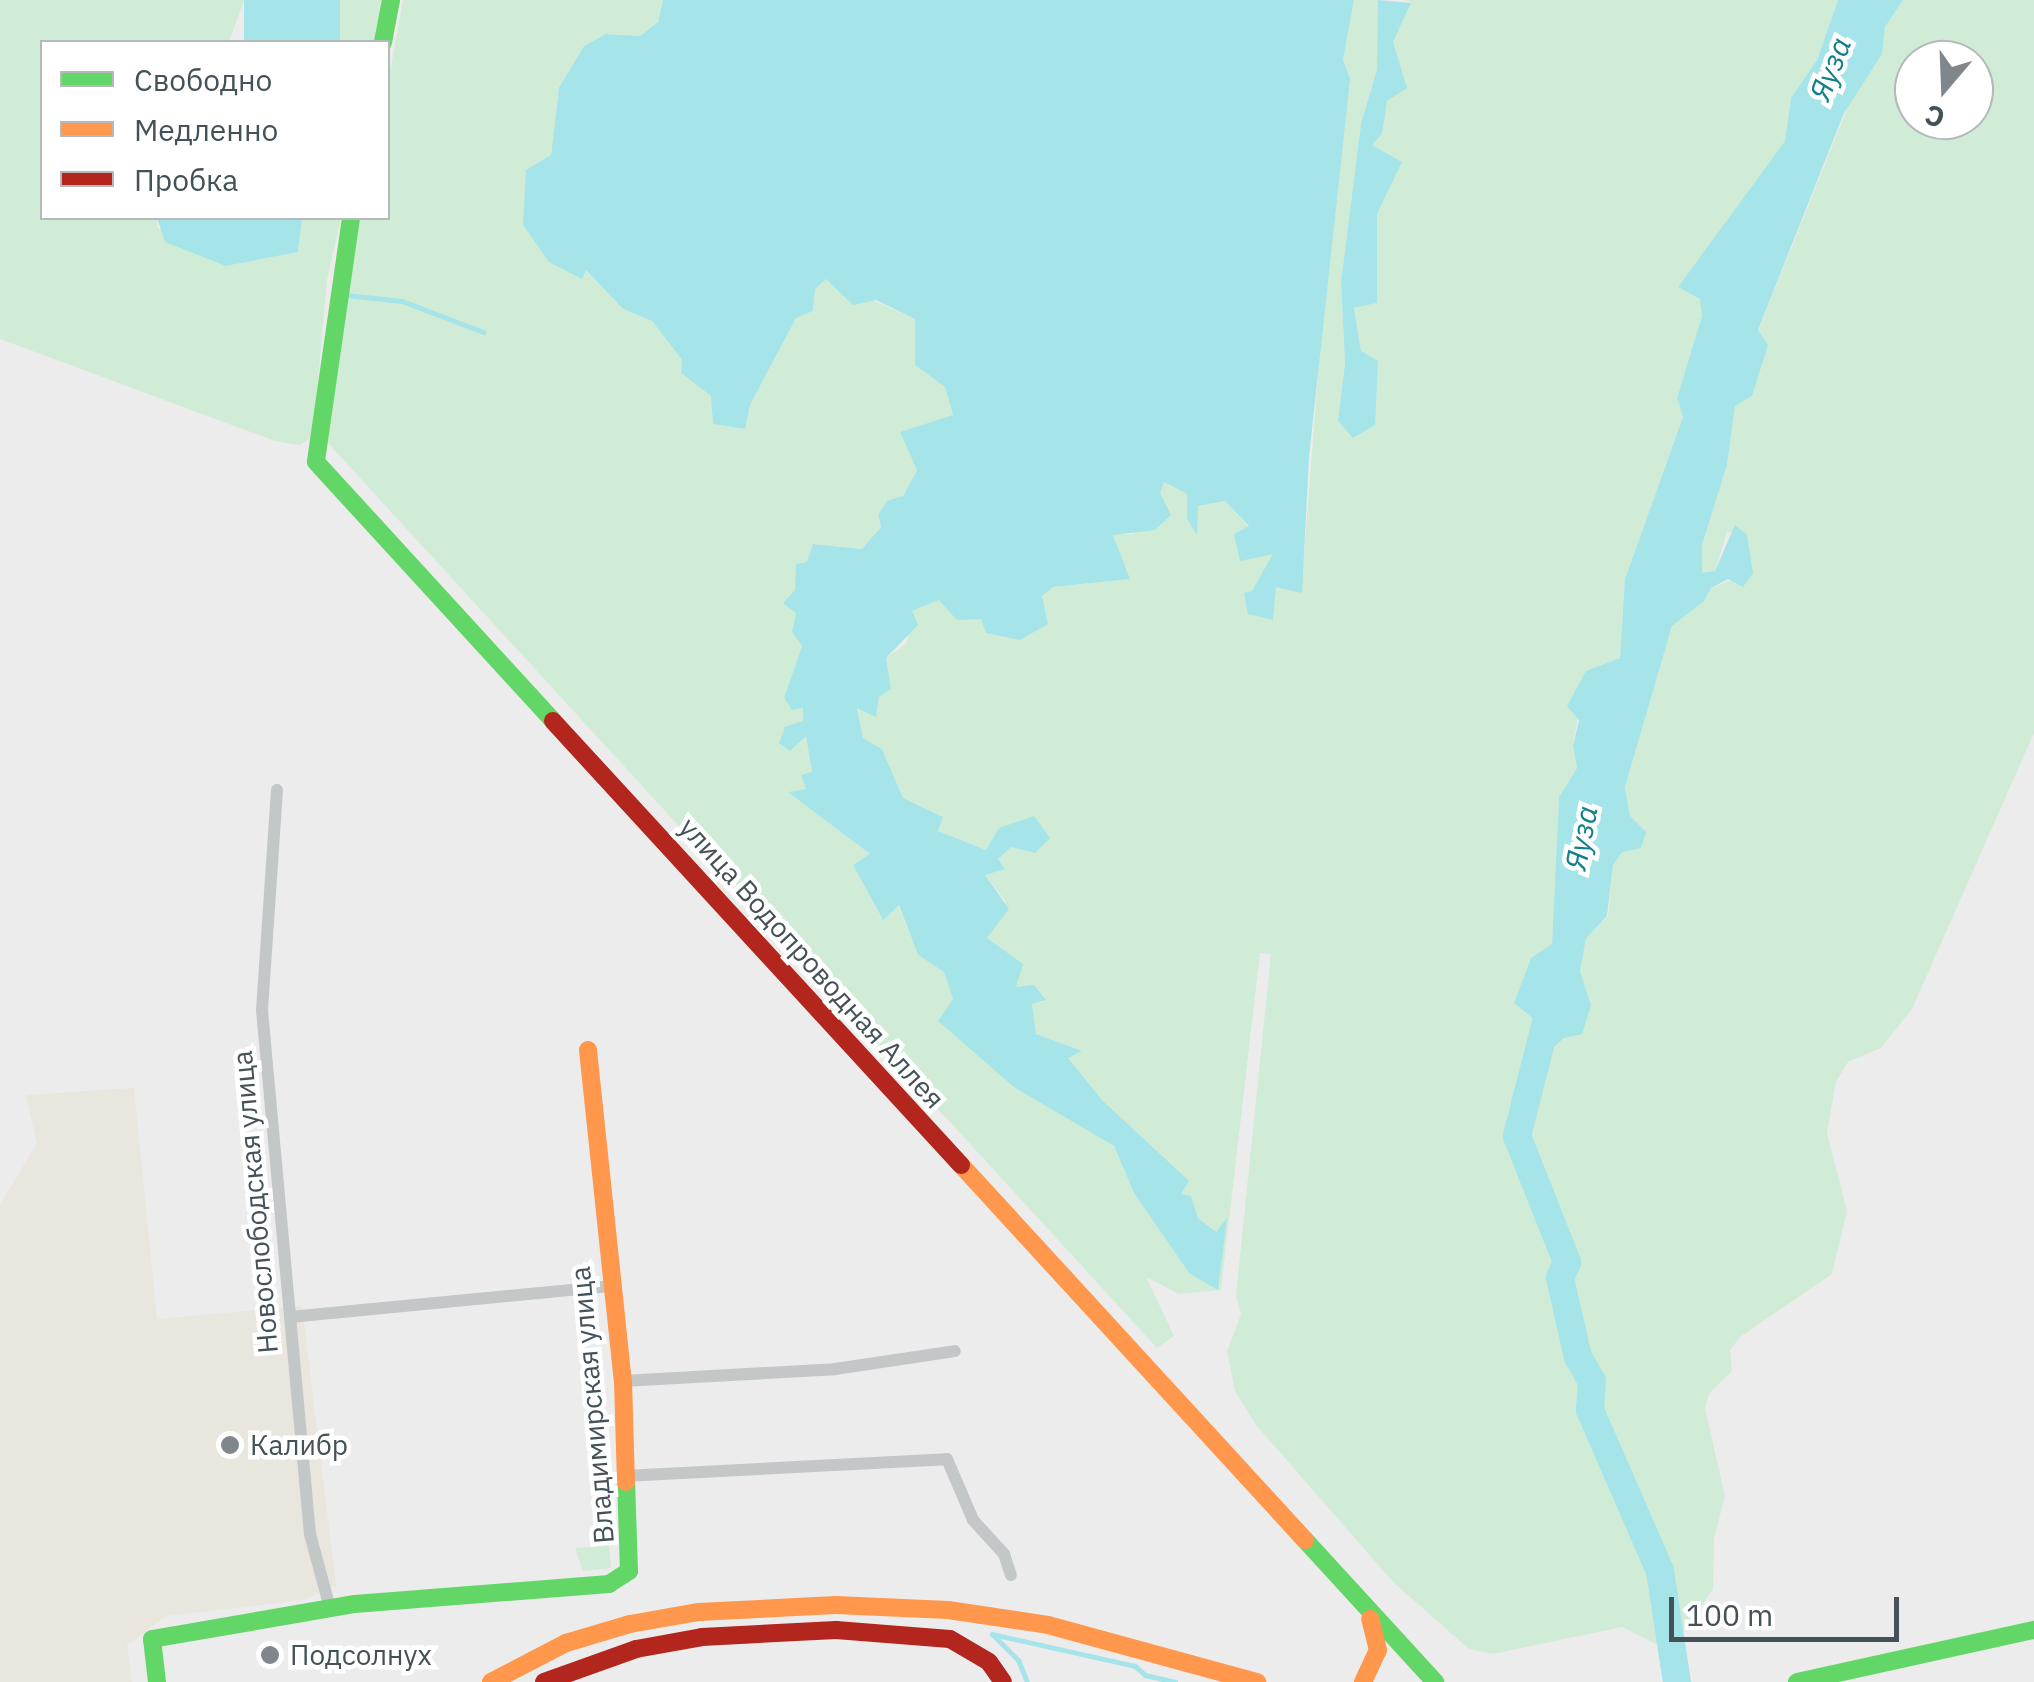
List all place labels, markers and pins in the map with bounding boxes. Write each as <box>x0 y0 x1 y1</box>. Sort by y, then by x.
place label: Калибр <box>250 1428 348 1462</box>
marker: Калибр <box>219 1434 241 1456</box>
place label: Подсолнух <box>290 1638 432 1672</box>
marker: Подсолнух <box>259 1644 281 1666</box>

